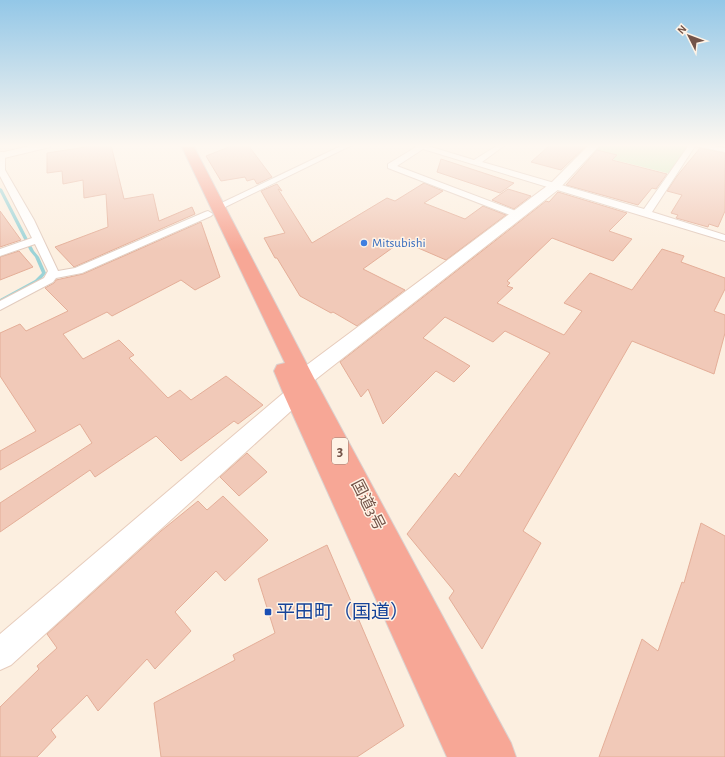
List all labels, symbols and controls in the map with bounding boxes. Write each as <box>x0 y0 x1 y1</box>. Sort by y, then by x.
north arrow <box>669 16 709 56</box>
text: N <box>675 23 689 36</box>
place label: Mitsubishi <box>372 237 426 250</box>
marker: Mitsubishi <box>359 238 369 248</box>
road number: 3 <box>332 438 348 464</box>
street label: 国道3号 <box>348 477 388 533</box>
place label: 平田町（国道） <box>276 601 409 622</box>
marker: 平田町（国道） <box>263 607 273 617</box>

